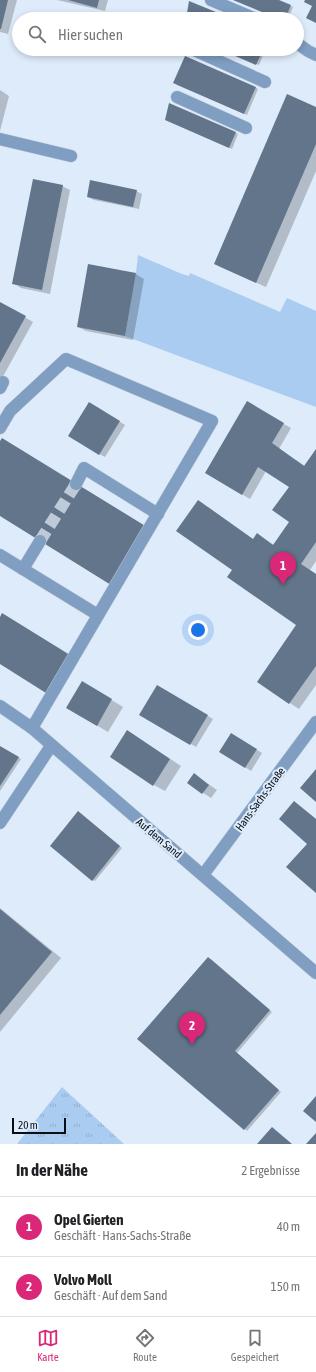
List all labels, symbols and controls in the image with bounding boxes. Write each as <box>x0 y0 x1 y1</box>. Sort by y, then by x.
search box <box>12 12 304 56</box>
icon: search <box>26 23 48 45</box>
text: Hier suchen <box>58 26 123 43</box>
pin: 1 <box>270 552 296 585</box>
your location <box>188 620 208 640</box>
street label: Hans-Sachs-Straße <box>233 765 287 833</box>
street label: Auf dem Sand <box>134 816 184 860</box>
pin: 2 <box>179 1012 205 1045</box>
scale bar <box>12 1116 66 1135</box>
text: 20 m <box>18 1119 38 1131</box>
text: In der Nähe <box>16 1160 88 1180</box>
text: 2 Ergebnisse <box>241 1163 300 1178</box>
text: Opel Gierten <box>54 1211 123 1228</box>
text: 1 <box>26 1219 32 1234</box>
text: 40 m <box>277 1219 300 1234</box>
text: Geschäft · Hans-Sachs-Straße <box>54 1228 191 1243</box>
text: Volvo Moll <box>54 1271 112 1288</box>
text: 2 <box>26 1279 32 1294</box>
text: 150 m <box>271 1279 300 1294</box>
text: Geschäft · Auf dem Sand <box>54 1288 167 1303</box>
tab: Karte <box>37 1327 59 1363</box>
tab: Route <box>133 1327 157 1363</box>
tab: Gespeichert <box>231 1327 279 1363</box>

